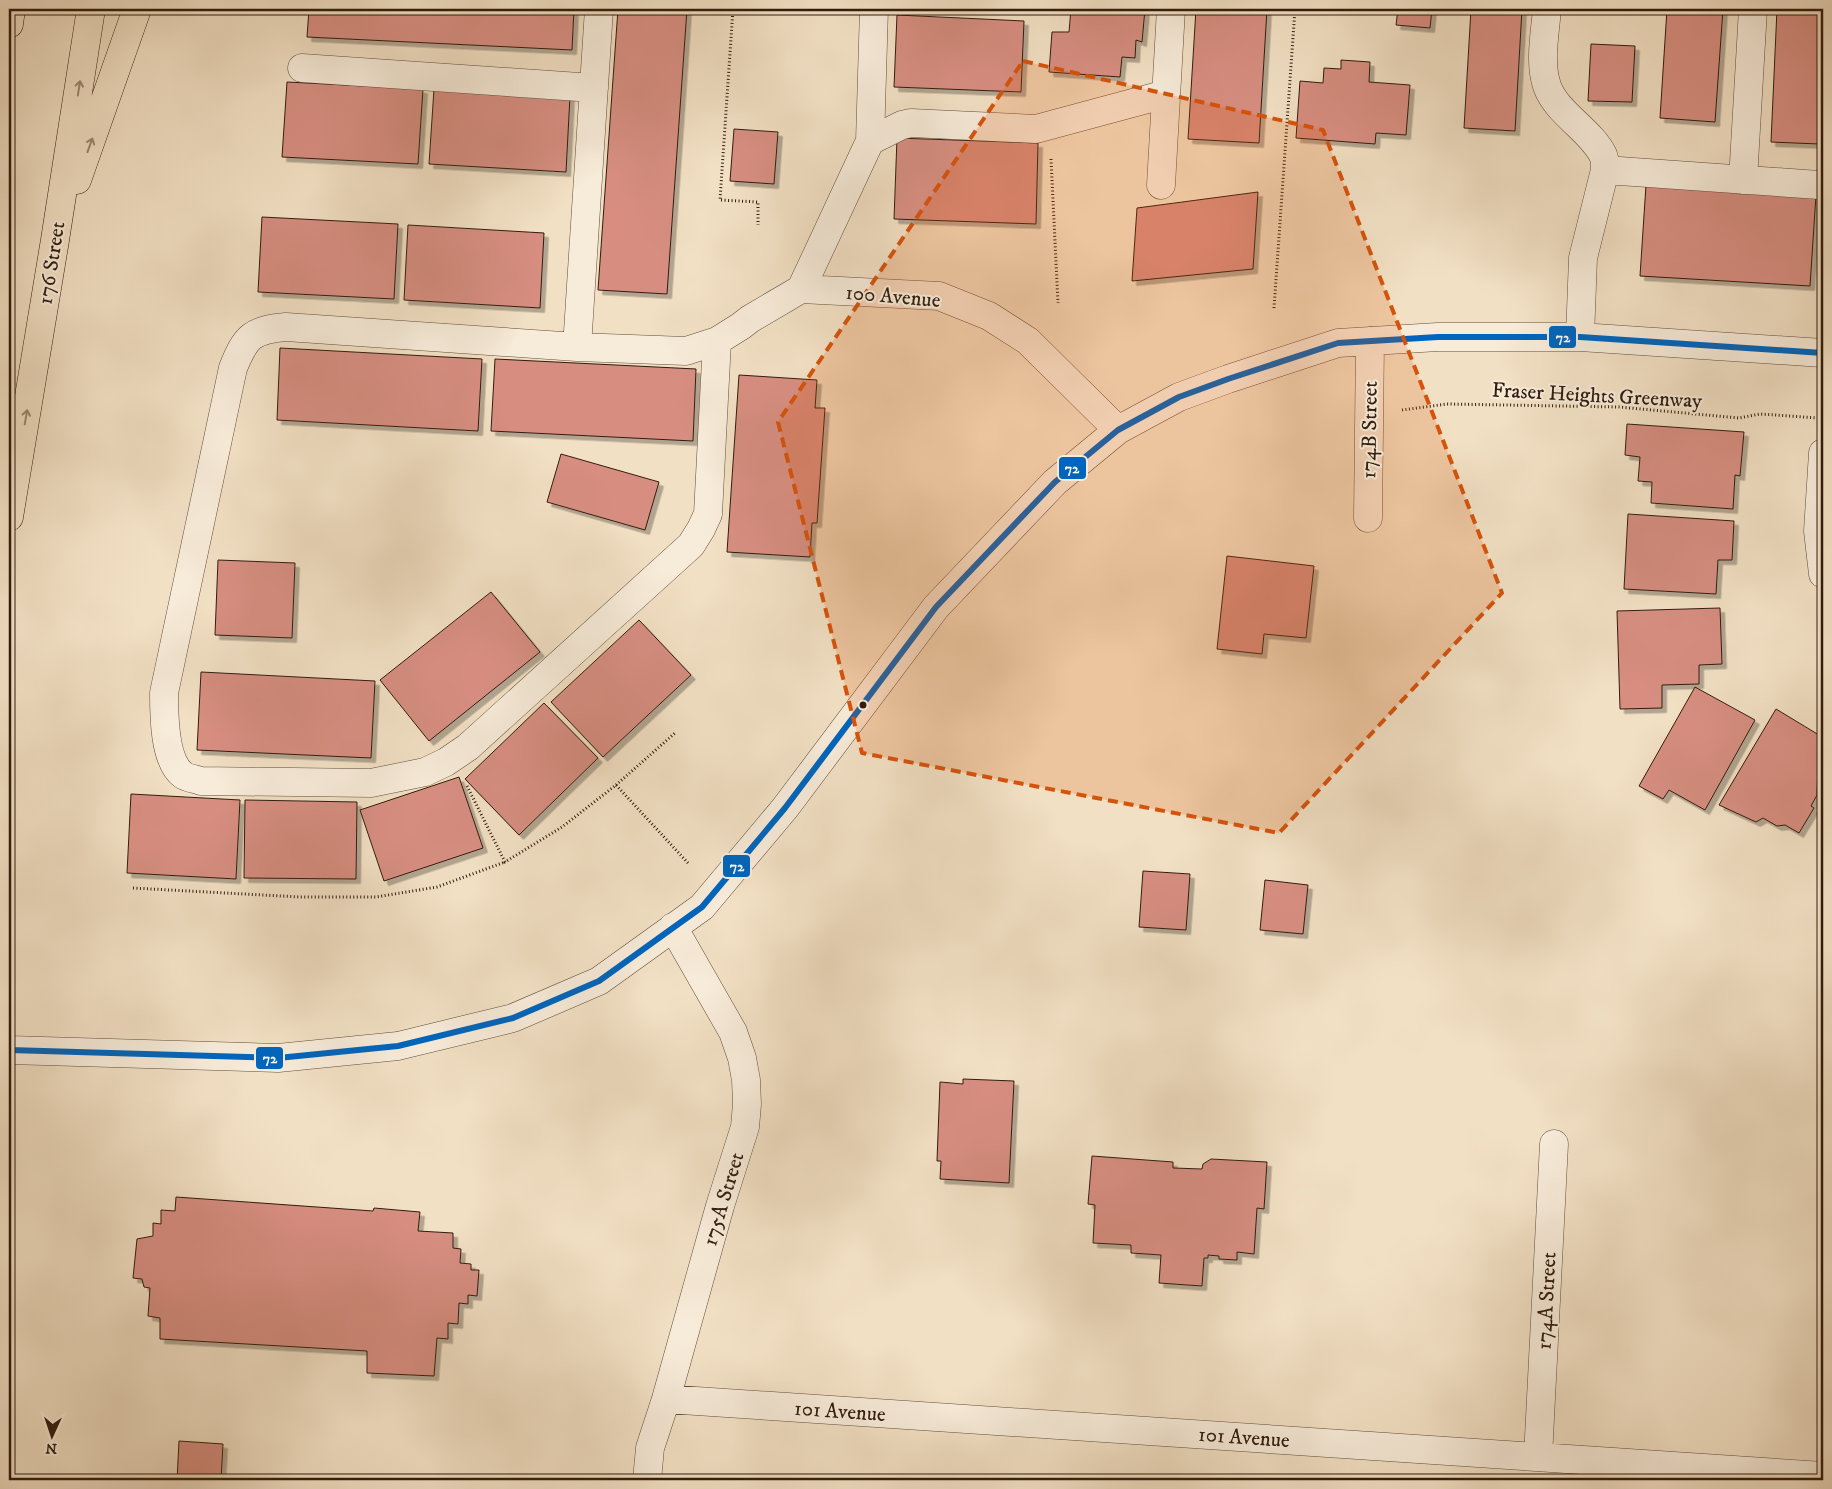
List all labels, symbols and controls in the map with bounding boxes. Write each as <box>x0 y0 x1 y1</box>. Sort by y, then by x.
one-way arrow <box>74 80 84 96</box>
one-way arrow <box>86 137 95 153</box>
street label: 176 Street <box>33 219 71 307</box>
street label: 100 Avenue <box>844 280 942 314</box>
line badge: 72 <box>1548 325 1577 349</box>
text: 72 <box>1556 329 1571 347</box>
street label: Fraser Heights Greenway <box>1491 378 1704 415</box>
street label: 174B Street <box>1356 381 1384 479</box>
one-way arrow <box>21 410 31 426</box>
line badge: 72 <box>1058 456 1087 480</box>
text: 72 <box>1065 460 1080 478</box>
unlabelled marker <box>858 700 868 710</box>
line badge: 72 <box>722 854 751 878</box>
text: 72 <box>730 858 745 876</box>
line badge: 72 <box>255 1046 284 1070</box>
text: 72 <box>263 1050 278 1068</box>
street label: 175A Street <box>697 1149 751 1249</box>
street label: 174A Street <box>1531 1251 1563 1351</box>
street label: 101 Avenue <box>793 1396 887 1428</box>
north arrow <box>28 1412 78 1462</box>
street label: 101 Avenue <box>1197 1422 1291 1454</box>
text: N <box>45 1439 58 1457</box>

